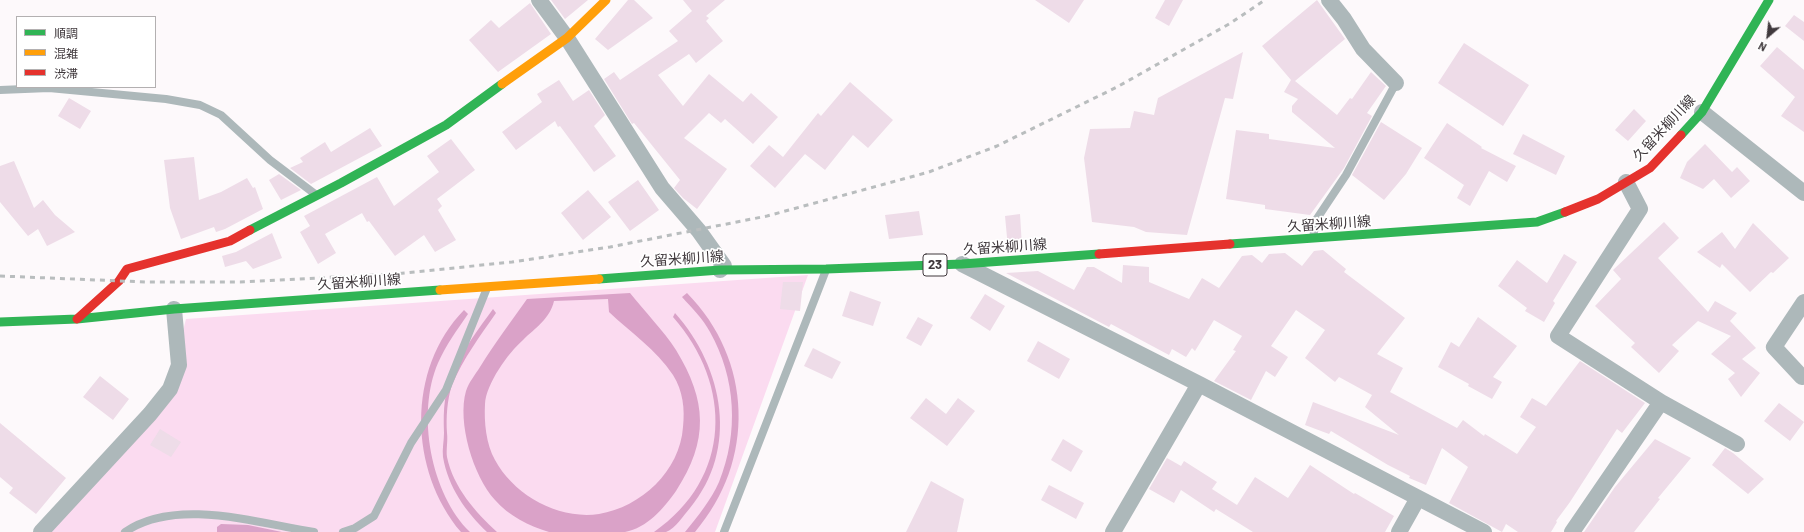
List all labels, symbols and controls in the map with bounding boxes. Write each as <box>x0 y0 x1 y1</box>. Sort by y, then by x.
legend <box>16 16 156 88</box>
north arrow <box>1748 16 1788 56</box>
text: 順調 <box>54 26 78 40</box>
text: N <box>1756 40 1768 54</box>
text: 混雑 <box>54 46 78 60</box>
text: 渋滞 <box>54 66 78 80</box>
street label: 久留米柳川線 <box>1629 92 1699 164</box>
street label: 久留米柳川線 <box>1287 213 1371 235</box>
street label: 久留米柳川線 <box>963 236 1047 258</box>
street label: 久留米柳川線 <box>640 248 724 270</box>
road number: 23 <box>923 254 947 276</box>
street label: 久留米柳川線 <box>317 271 401 293</box>

